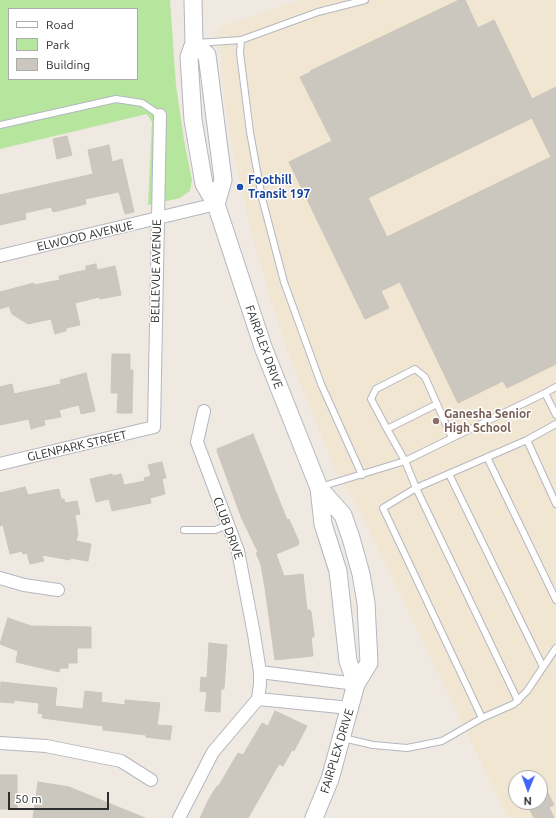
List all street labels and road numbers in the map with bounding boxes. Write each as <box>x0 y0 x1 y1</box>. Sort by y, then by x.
street label: ELWOOD AVENUE <box>35 218 135 254</box>
street label: BELLEVUE AVENUE <box>148 219 164 323</box>
street label: FAIRPLEX DRIVE <box>242 303 286 391</box>
street label: GLENPARK STREET <box>26 428 128 464</box>
street label: CLUB DRIVE <box>210 495 246 561</box>
street label: FAIRPLEX DRIVE <box>317 707 357 795</box>

